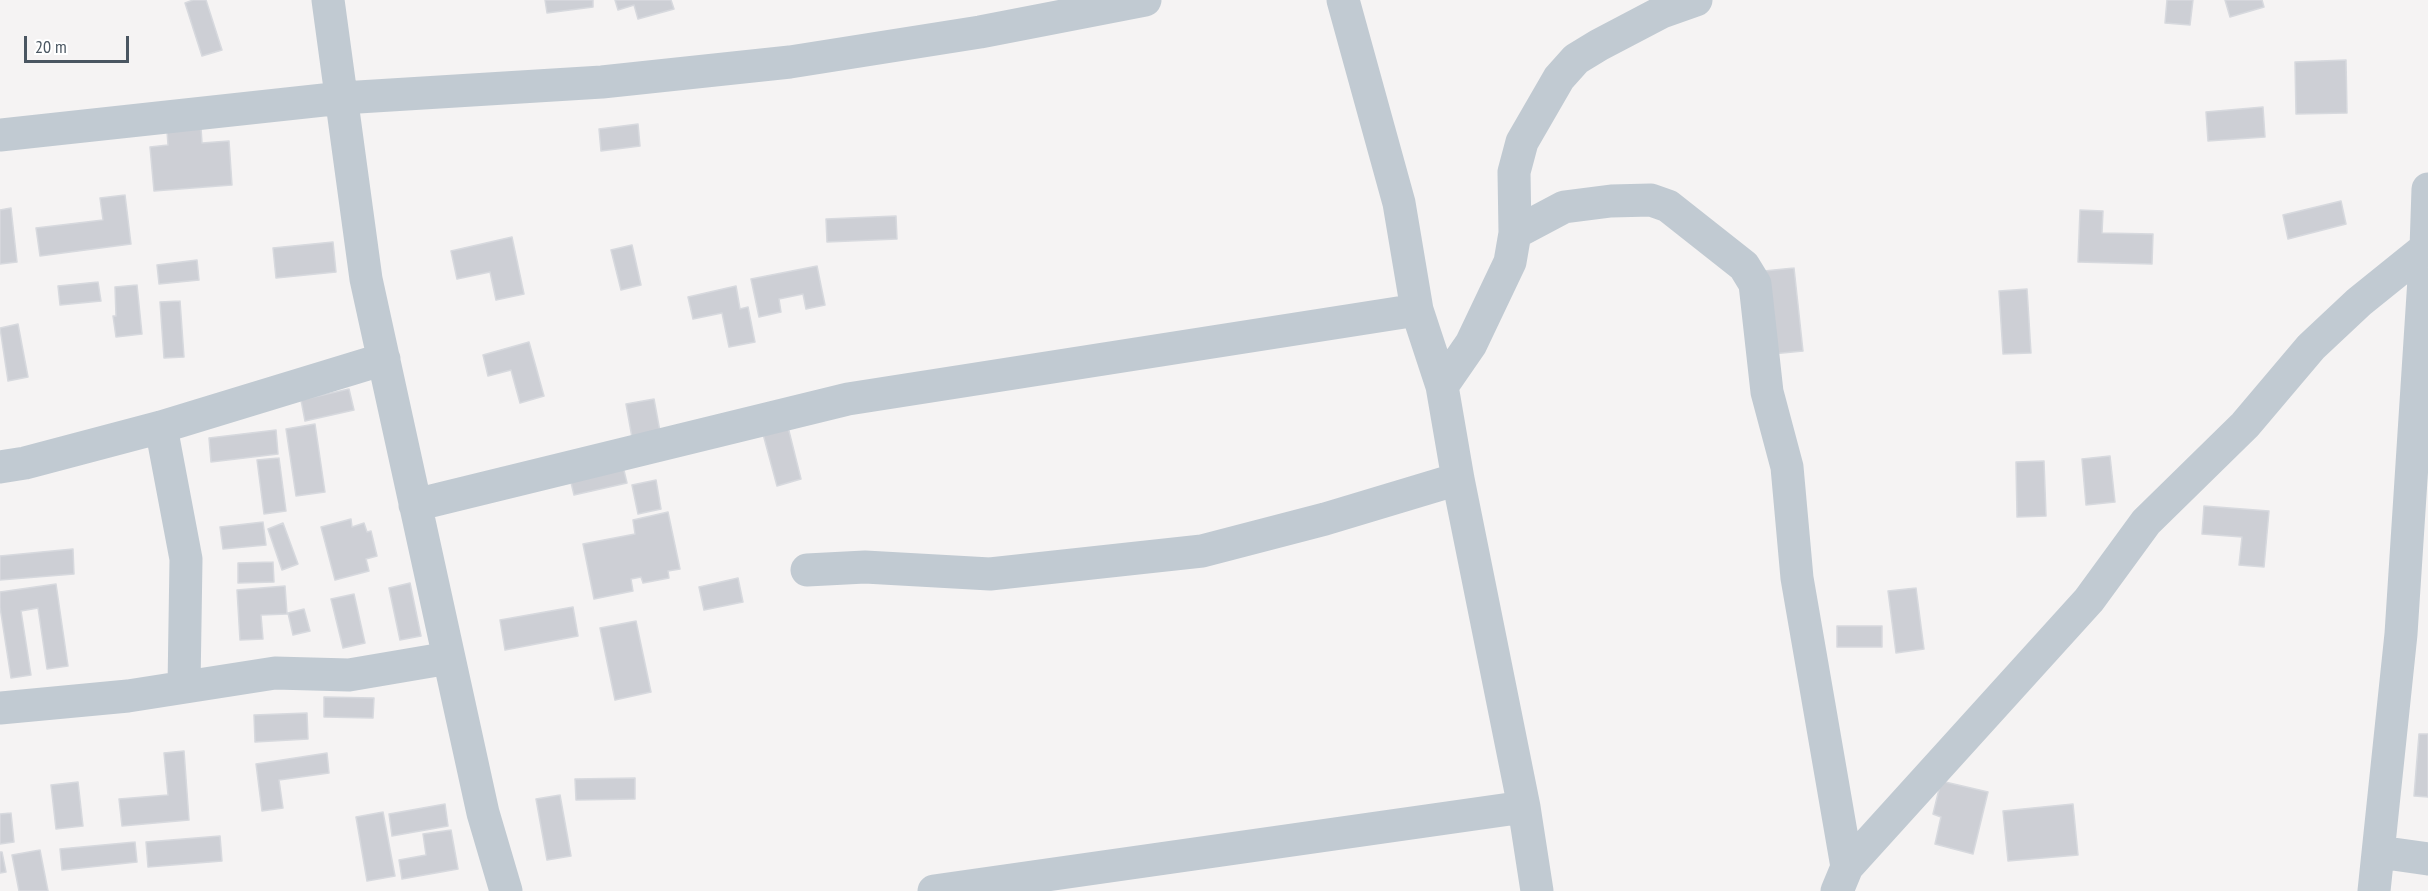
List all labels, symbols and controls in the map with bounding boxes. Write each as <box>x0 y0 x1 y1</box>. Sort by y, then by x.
scale bar <box>27 24 132 62</box>
text: 20 m <box>35 35 67 58</box>

